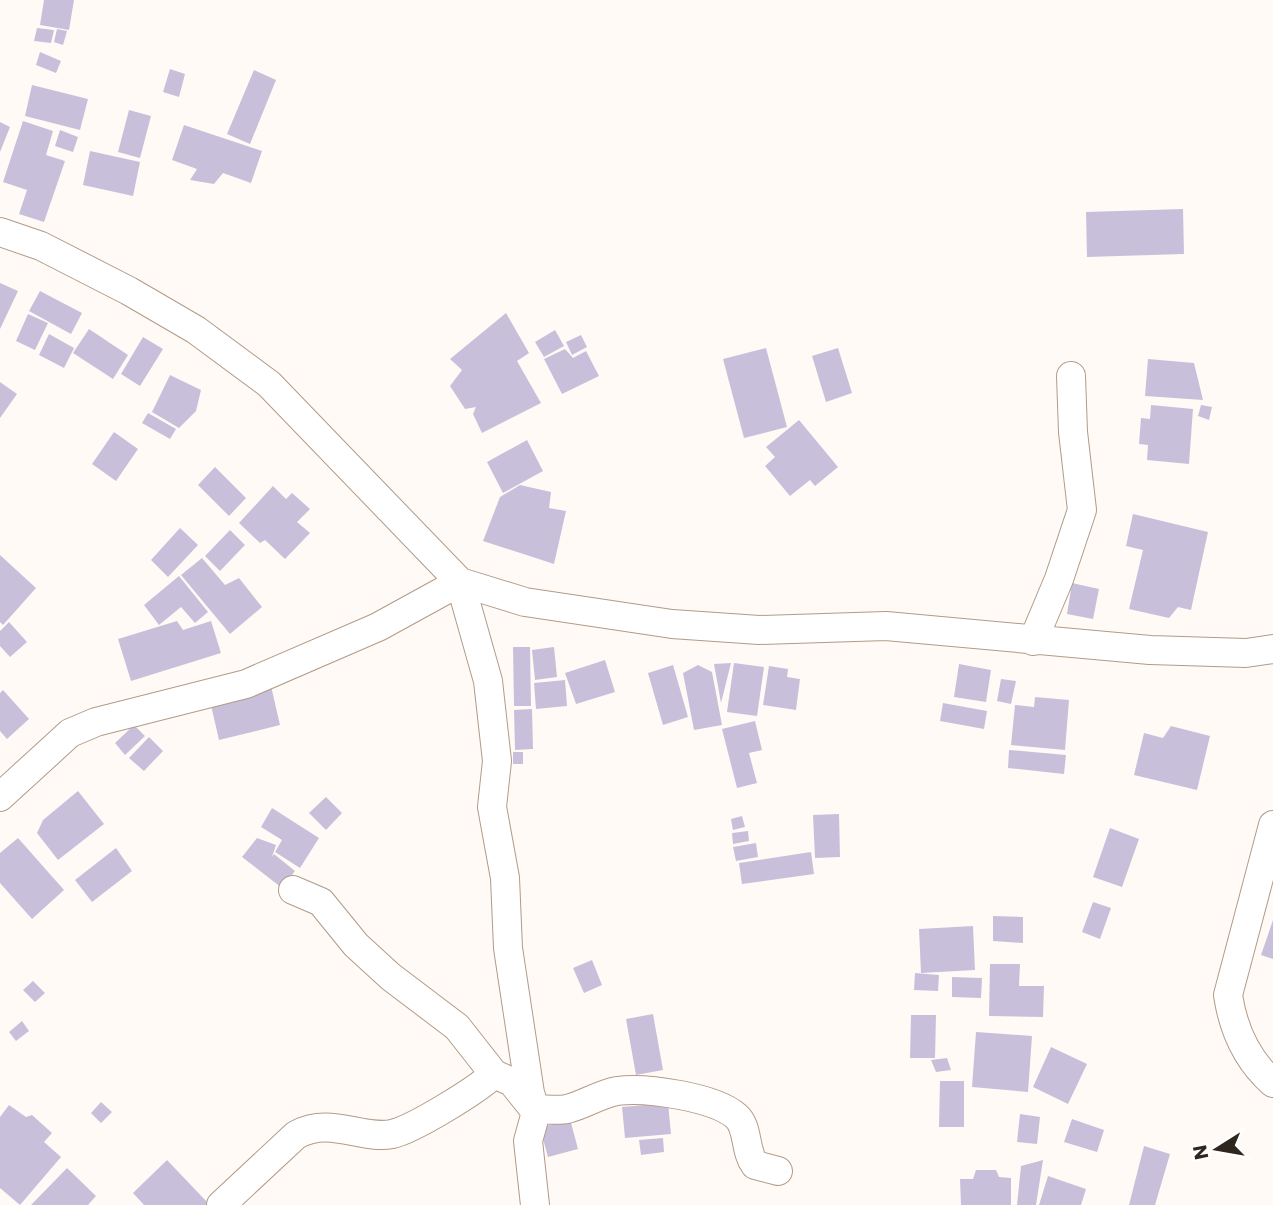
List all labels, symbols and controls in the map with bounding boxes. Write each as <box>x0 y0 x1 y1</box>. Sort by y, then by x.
north arrow <box>1182 1114 1252 1184</box>
text: N <box>1186 1143 1215 1162</box>

